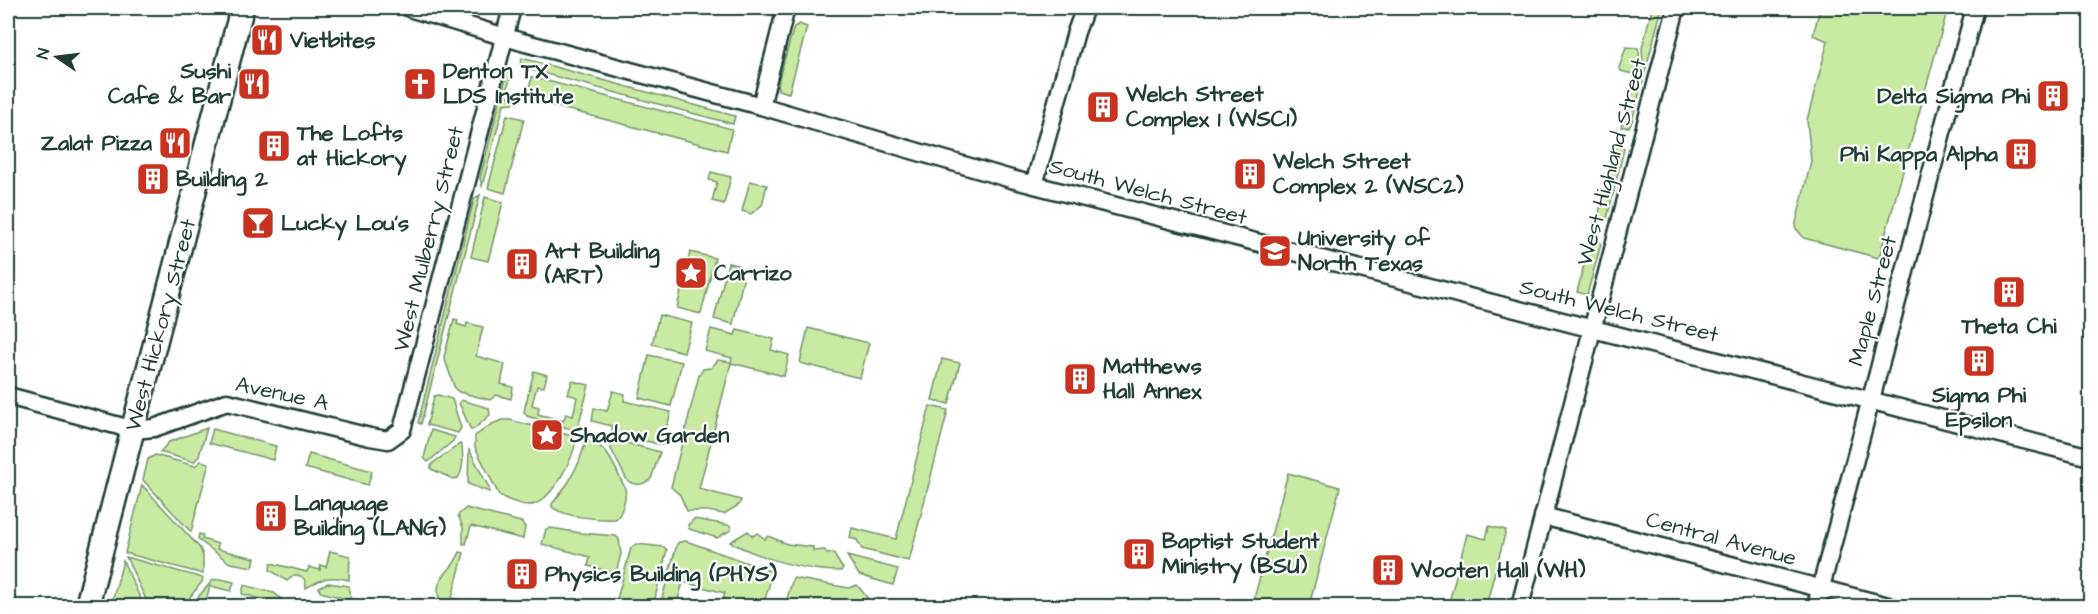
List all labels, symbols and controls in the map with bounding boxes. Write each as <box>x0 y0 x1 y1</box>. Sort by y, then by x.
restaurant icon: Vietbites <box>249 22 285 58</box>
place label: Vietbites <box>289 25 375 56</box>
north arrow <box>27 27 87 87</box>
text: N <box>32 46 55 61</box>
street label: West Highland Street <box>1569 55 1656 270</box>
place label: Sushi Cafe & Bar <box>108 56 232 112</box>
place label: Denton TX LDS Institute <box>443 56 574 112</box>
restaurant icon: Sushi Cafe & Bar <box>236 66 272 102</box>
church icon: Denton TX LDS Institute <box>402 66 438 102</box>
building icon: Delta Sigma Phi <box>2035 78 2071 114</box>
place label: Welch Street Complex 1 (WSC1) <box>1125 79 1297 135</box>
place label: Delta Sigma Phi <box>1877 81 2031 113</box>
building icon: Welch Street Complex 1 (WSC1) <box>1085 89 1121 125</box>
place label: The Lofts at Hickory <box>296 118 407 176</box>
street label: West Mulberry Street <box>386 123 473 355</box>
restaurant icon: Zalat Pizza <box>157 125 193 161</box>
place label: Zalat Pizza <box>41 128 153 159</box>
building icon: The Lofts at Hickory <box>256 128 292 164</box>
building icon: Phi Kappa Alpha <box>2003 136 2039 172</box>
place label: Phi Kappa Alpha <box>1840 139 1999 170</box>
place label: Welch Street Complex 2 (WSC2) <box>1272 146 1464 202</box>
street label: South Welch Street <box>1046 151 1251 233</box>
building icon: Welch Street Complex 2 (WSC2) <box>1232 156 1268 192</box>
building icon: Building 2 <box>135 161 171 197</box>
place label: Building 2 <box>176 164 268 196</box>
bar icon: Lucky Lou's <box>240 205 276 241</box>
place label: Lucky Lou's <box>281 208 409 241</box>
street label: West Hickory Street <box>118 215 205 435</box>
place label: University of North Texas <box>1298 223 1431 279</box>
street label: Maple Street <box>1841 232 1905 370</box>
school or university icon: University of North Texas <box>1257 233 1293 269</box>
place label: Art Building (ART) <box>544 236 660 292</box>
building icon: Art Building (ART) <box>504 246 540 282</box>
place icon: Carrizo <box>673 255 709 291</box>
place label: Carrizo <box>714 258 792 289</box>
street label: South Welch Street <box>1516 271 1722 351</box>
building icon: Theta Chi <box>1991 274 2027 310</box>
place label: Theta Chi <box>1960 311 2057 342</box>
building icon: Sigma Phi Epsilon <box>1961 343 1997 379</box>
place label: Matthews Hall Annex <box>1103 351 1202 407</box>
building icon: Matthews Hall Annex <box>1062 361 1098 397</box>
street label: Avenue A <box>233 369 331 419</box>
place label: Sigma Phi Epsilon <box>1931 380 2027 436</box>
place icon: Shadow Garden <box>529 417 565 453</box>
place label: Shadow Garden <box>569 420 729 451</box>
place label: Language Building (LANG) <box>294 488 446 545</box>
building icon: Language Building (LANG) <box>253 498 289 534</box>
street label: Central Avenue <box>1642 504 1800 574</box>
place label: Baptist Student Ministry (BSU) <box>1162 526 1320 584</box>
building icon: Baptist Student Ministry (BSU) <box>1121 536 1157 572</box>
building icon: Wooten Hall (WH) <box>1370 552 1406 588</box>
place label: Wooten Hall (WH) <box>1410 555 1586 586</box>
building icon: Physics Building (PHYS) <box>504 556 540 592</box>
place label: Physics Building (PHYS) <box>545 559 777 592</box>

